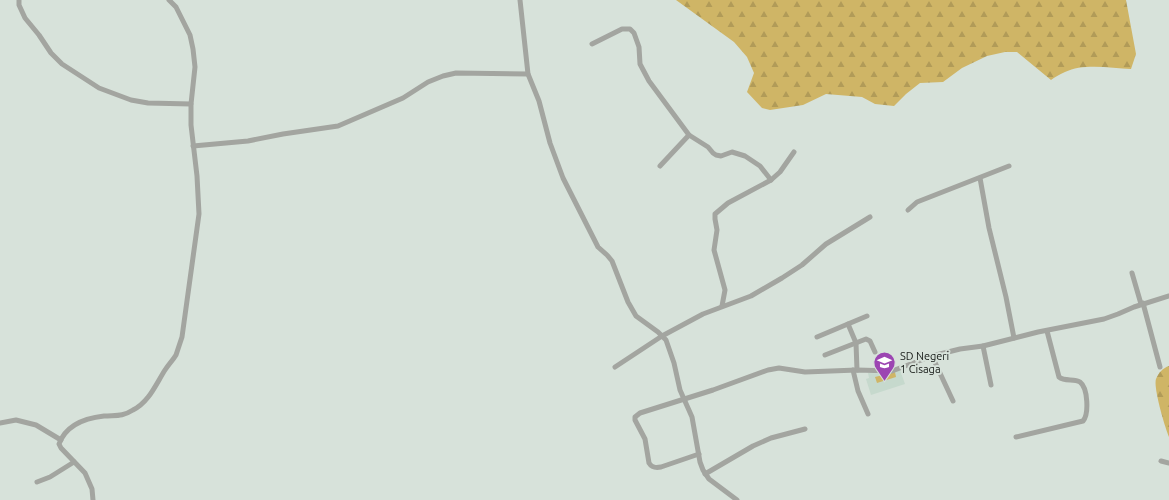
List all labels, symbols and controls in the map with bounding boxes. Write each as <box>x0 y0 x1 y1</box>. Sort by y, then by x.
school or university icon: SD Negeri 1 Cisaga <box>872 349 898 382</box>
place label: SD Negeri 1 Cisaga <box>900 350 949 375</box>

